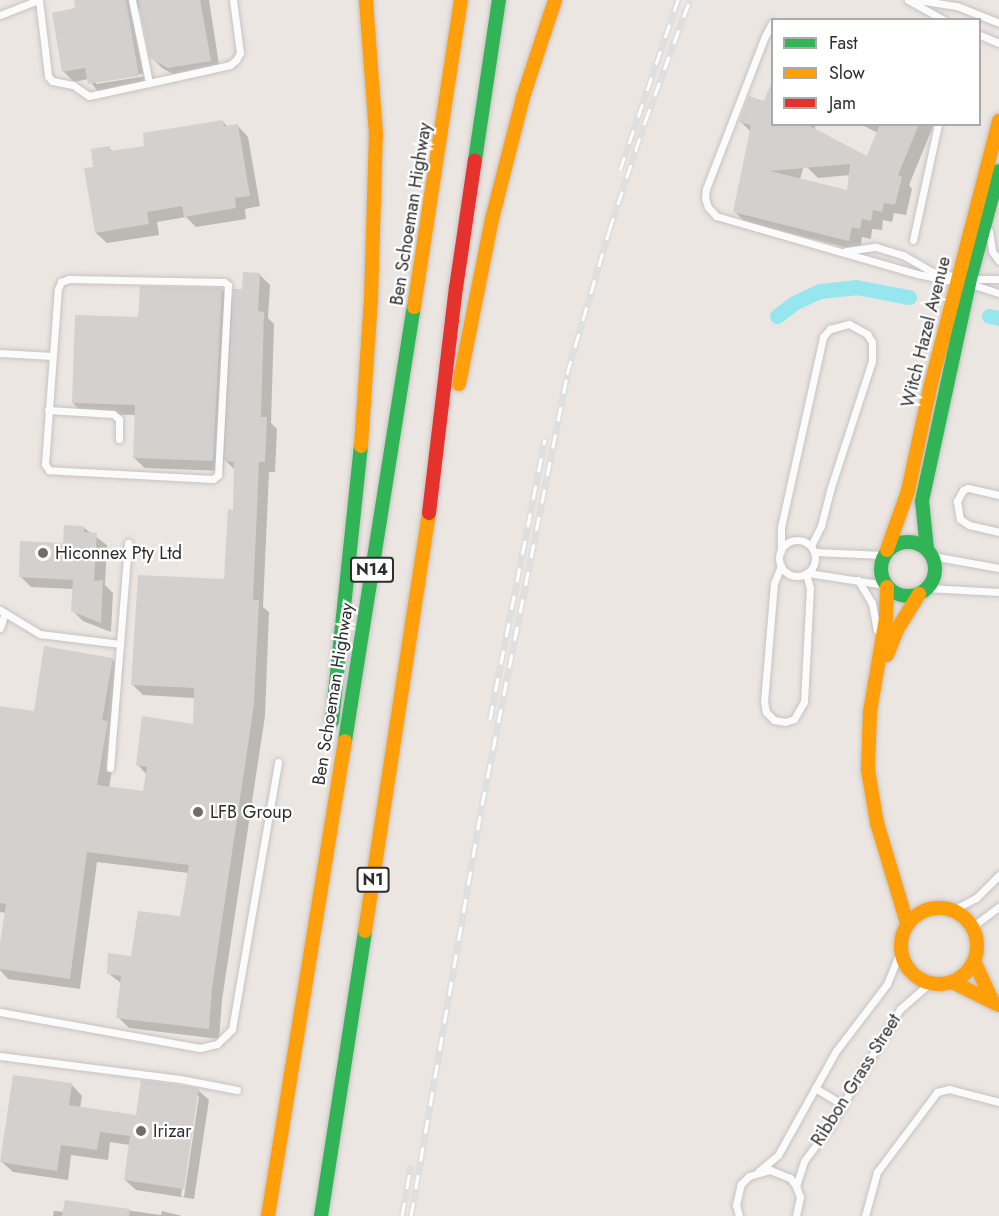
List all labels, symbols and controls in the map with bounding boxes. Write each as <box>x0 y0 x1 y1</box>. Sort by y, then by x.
legend <box>771 18 981 126</box>
text: Fast <box>829 30 858 56</box>
text: Slow <box>829 60 865 86</box>
text: Jam <box>829 90 856 116</box>
street label: Ben Schoeman Highway <box>386 121 436 307</box>
street label: Witch Hazel Avenue <box>897 254 955 410</box>
place label: Hiconnex Pty Ltd <box>55 542 182 564</box>
marker: Hiconnex Pty Ltd <box>36 546 50 560</box>
road number: N14 <box>350 557 394 583</box>
street label: Ben Schoeman Highway <box>308 601 358 787</box>
place label: LFB Group <box>210 801 292 823</box>
marker: LFB Group <box>191 805 205 819</box>
road number: N1 <box>356 867 389 893</box>
street label: Ribbon Grass Street <box>807 1010 905 1150</box>
place label: Irizar <box>153 1120 191 1142</box>
marker: Irizar <box>134 1124 148 1138</box>

